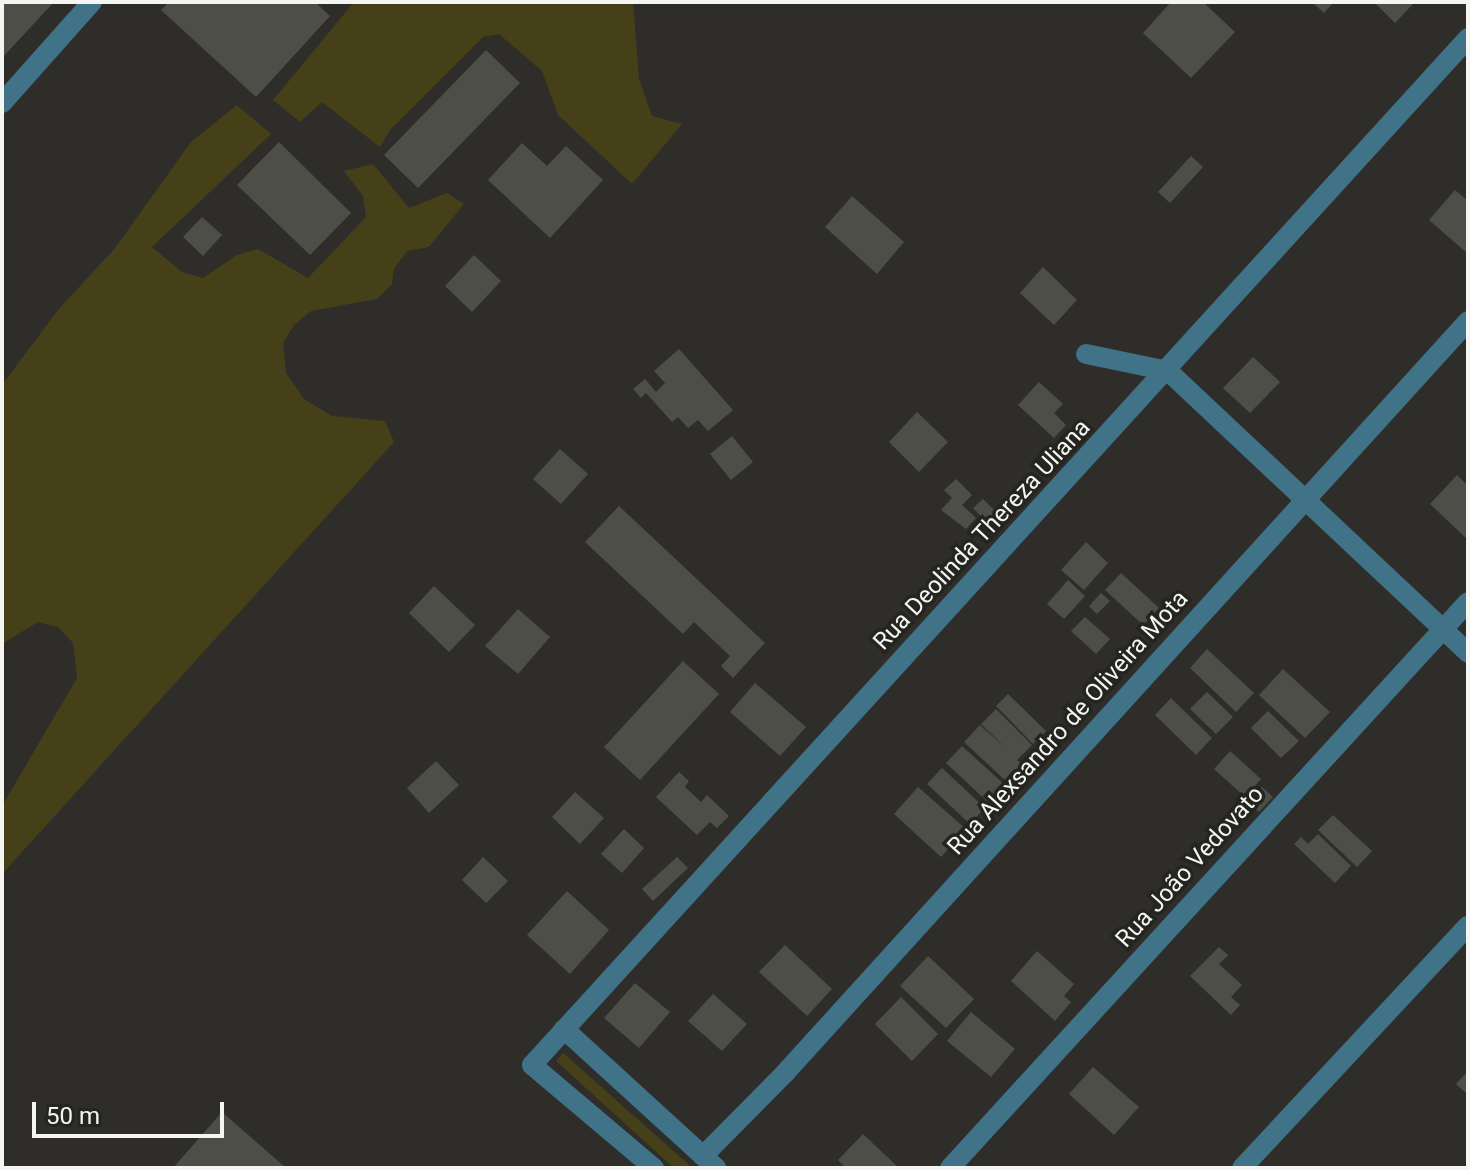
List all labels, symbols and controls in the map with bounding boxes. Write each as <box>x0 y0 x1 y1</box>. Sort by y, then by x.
street label: Rua Deolinda Thereza Uliana <box>867 414 1097 656</box>
street label: Rua Alexsandro de Oliveira Mota <box>942 585 1194 861</box>
street label: Rua João Vedovato <box>1110 780 1270 954</box>
scale bar <box>36 1086 228 1136</box>
text: 50 m <box>46 1102 100 1130</box>

